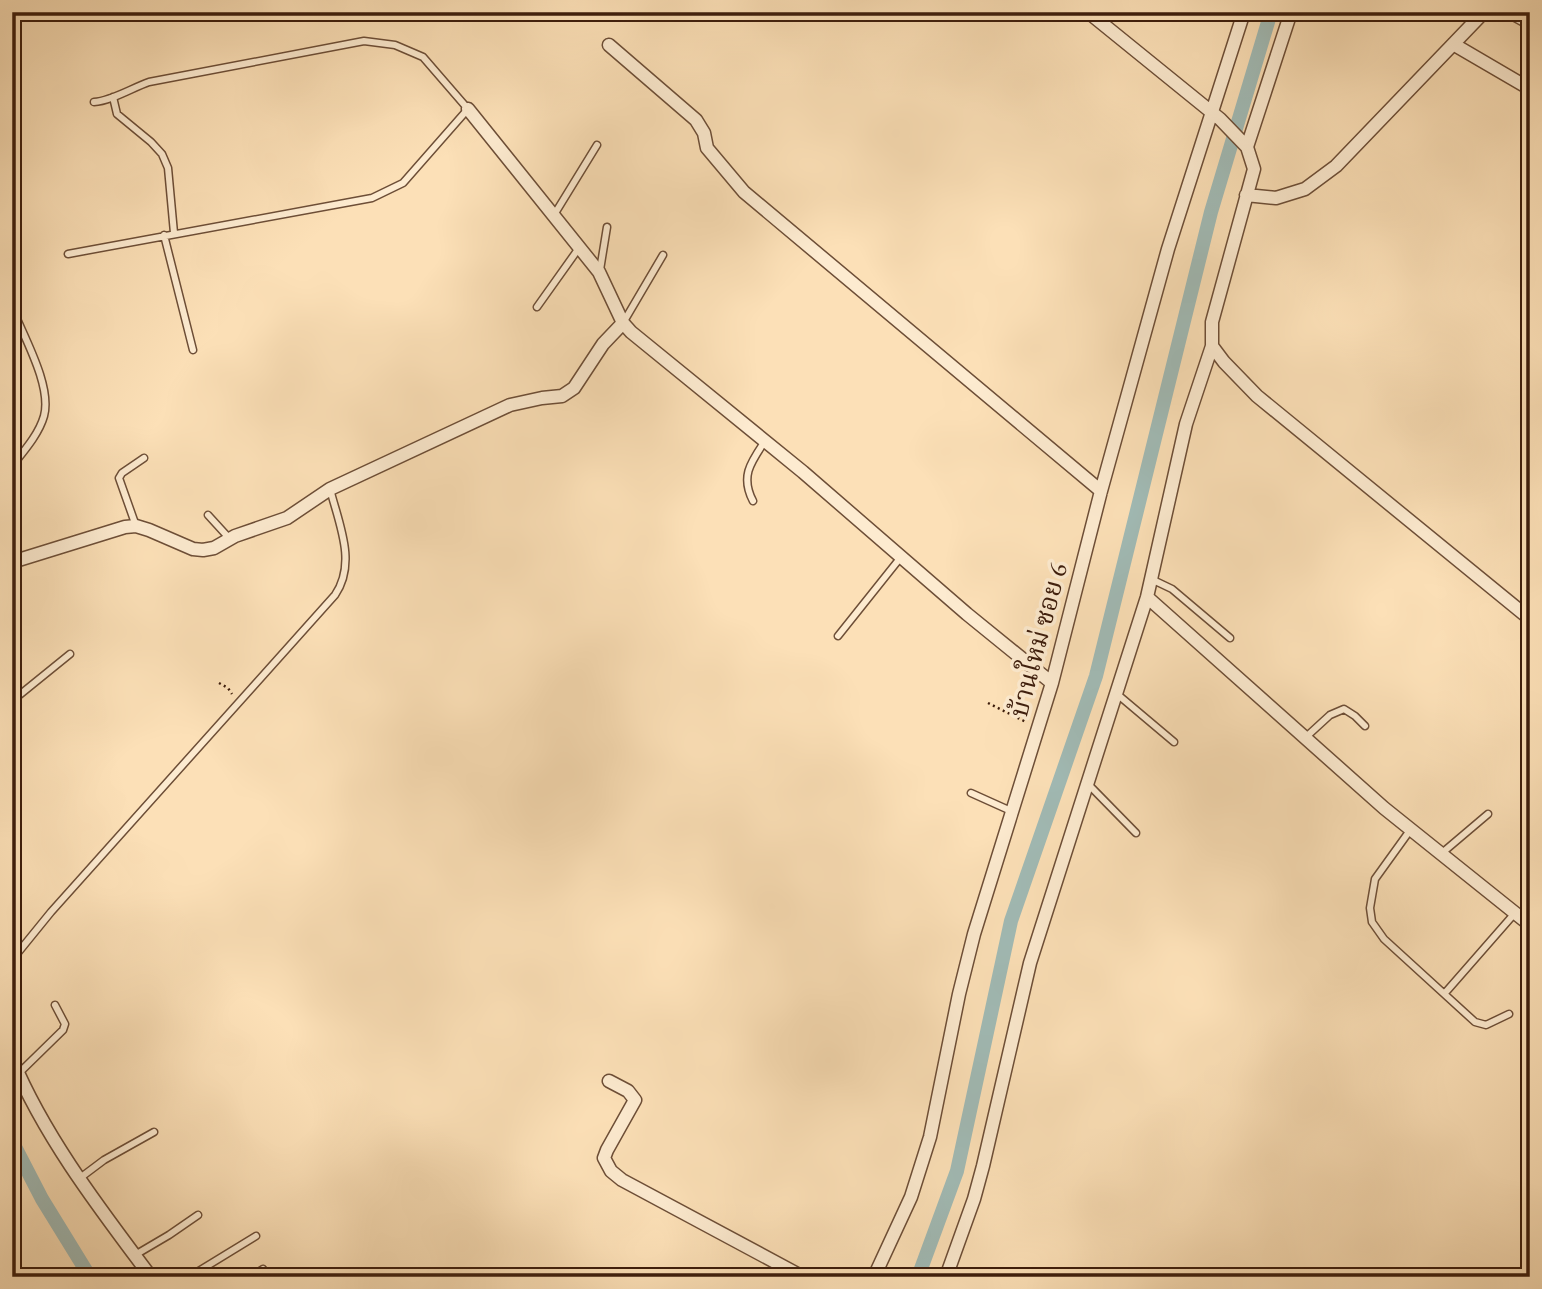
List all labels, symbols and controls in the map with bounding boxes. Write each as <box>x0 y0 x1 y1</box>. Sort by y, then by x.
street label: บ้านใหม่ ซอย 6 <box>1000 559 1075 721</box>

